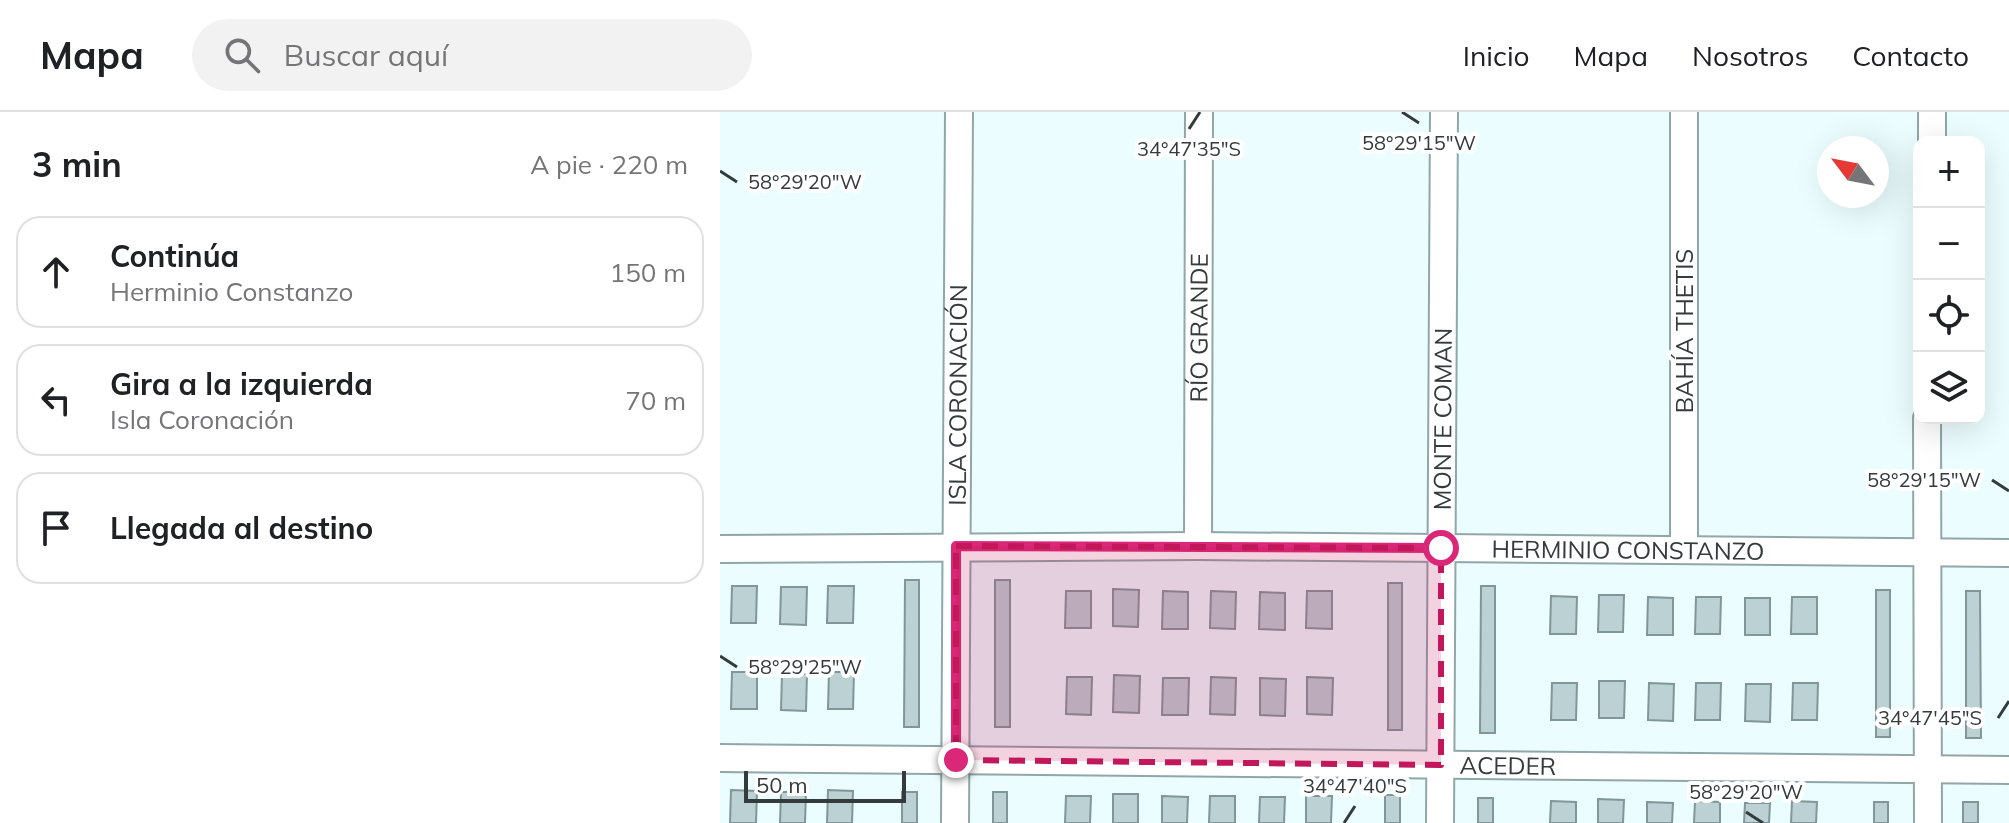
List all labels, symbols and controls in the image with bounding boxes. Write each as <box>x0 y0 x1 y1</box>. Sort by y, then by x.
search box <box>192 19 752 91</box>
text: Mapa <box>40 31 144 79</box>
icon: search <box>220 33 264 77</box>
text: Buscar aquí <box>284 36 448 74</box>
text: Inicio <box>1463 38 1530 73</box>
text: Mapa <box>1574 38 1648 73</box>
text: Nosotros <box>1692 38 1808 73</box>
text: Contacto <box>1852 38 1969 73</box>
text: 58°29'15"W <box>1362 130 1476 155</box>
text: 34°47'35"S <box>1137 136 1241 161</box>
north arrow <box>1817 136 1889 208</box>
map controls <box>1913 136 1985 424</box>
button: + <box>1913 136 1985 208</box>
text: 3 min <box>32 143 122 186</box>
text: A pie · 220 m <box>530 148 688 181</box>
text: 58°29'20"W <box>748 169 862 194</box>
button: − <box>1913 208 1985 280</box>
text: Continúa <box>110 237 239 275</box>
street label: BAHÍA THETIS <box>1669 249 1699 413</box>
icon: ahead <box>34 250 78 294</box>
street label: RÍO GRANDE <box>1183 253 1214 403</box>
text: 150 m <box>610 256 686 289</box>
text: Herminio Constanzo <box>110 275 353 308</box>
button: locate <box>1913 280 1985 352</box>
street label: ISLA CORONACIÓN <box>942 284 973 506</box>
street label: MONTE COMAN <box>1427 328 1458 510</box>
button: layers <box>1913 352 1985 424</box>
text: Gira a la izquierda <box>110 365 373 403</box>
icon: left <box>34 378 78 422</box>
text: 70 m <box>625 384 686 417</box>
text: Isla Coronación <box>110 403 294 436</box>
text: 58°29'15"W <box>1867 467 1981 492</box>
icon: arrive <box>34 506 78 550</box>
text: Llegada al destino <box>110 509 373 547</box>
route start <box>1423 530 1459 566</box>
street label: HERMINIO CONSTANZO <box>1492 534 1764 566</box>
text: 58°29'25"W <box>748 654 862 679</box>
text: 34°47'45"S <box>1878 705 1982 730</box>
route end <box>938 742 974 778</box>
street label: ACEDER <box>1460 750 1556 781</box>
scale bar <box>744 767 906 803</box>
text: 50 m <box>756 771 807 799</box>
text: 34°47'40"S <box>1303 773 1407 798</box>
text: 58°29'20"W <box>1689 779 1803 804</box>

